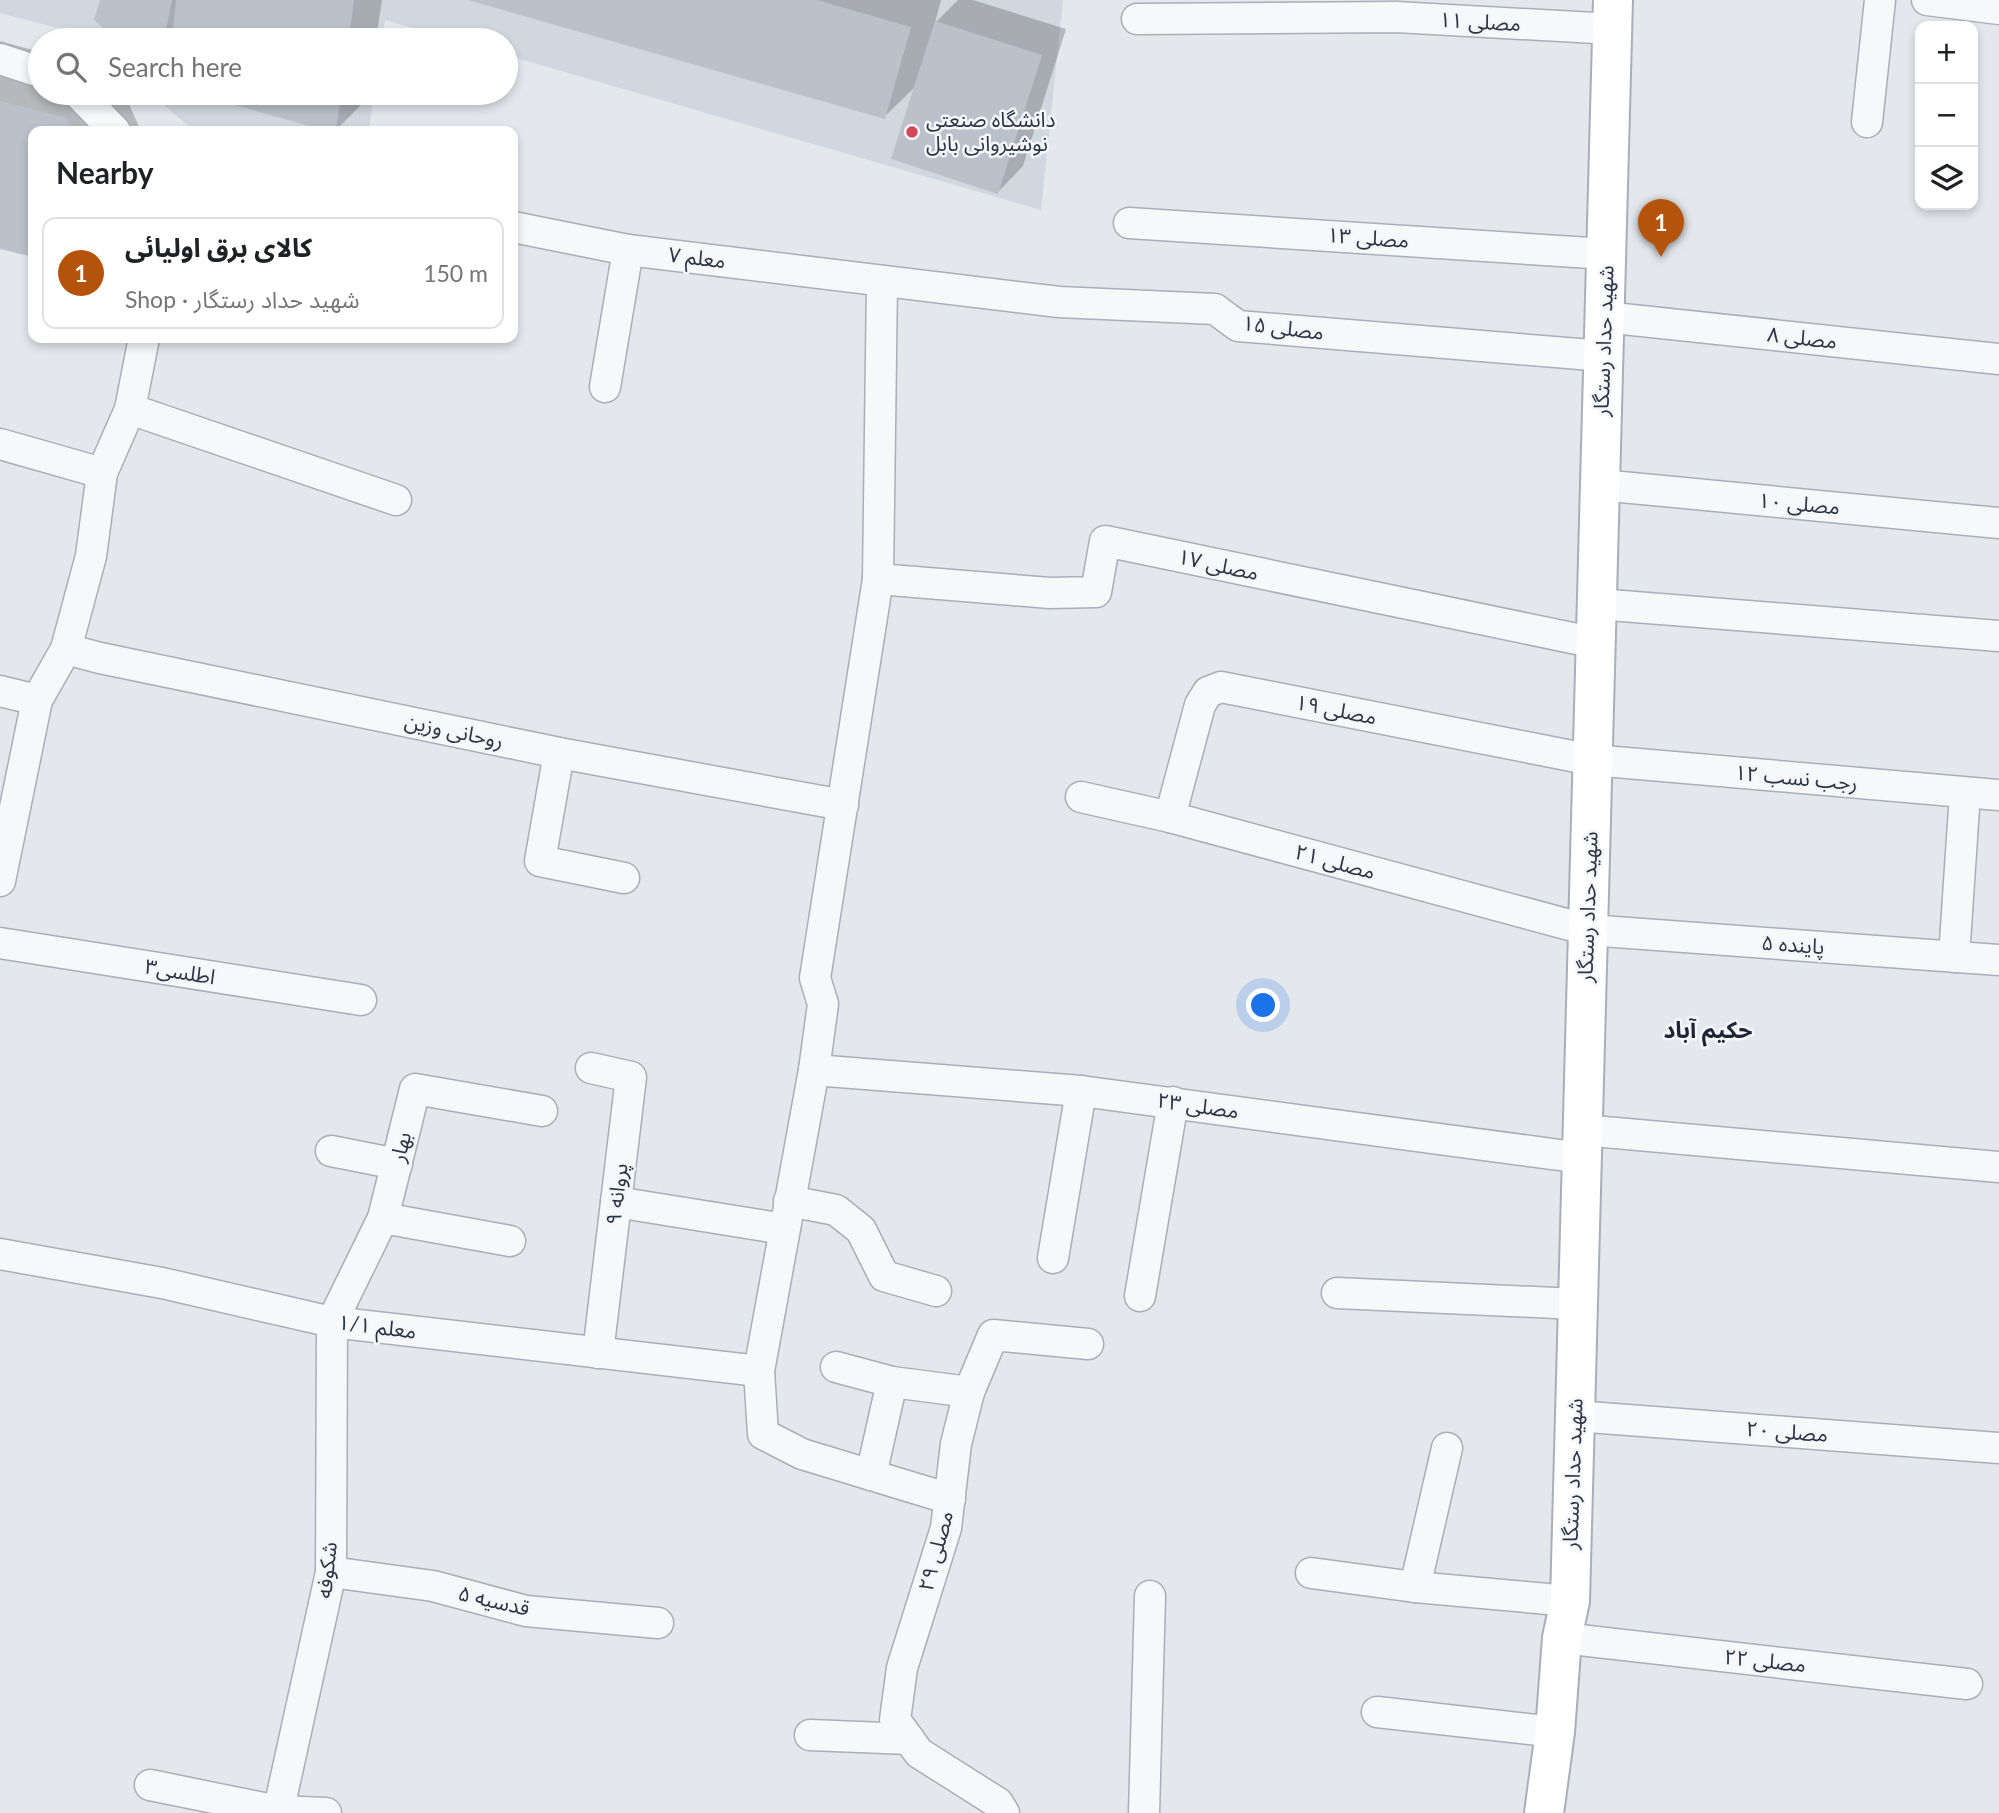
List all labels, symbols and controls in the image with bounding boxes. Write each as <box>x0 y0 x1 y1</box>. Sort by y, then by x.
street label: مصلی ۱۱ <box>1438 6 1522 36</box>
map controls <box>1915 21 1978 210</box>
button: + <box>1915 21 1978 84</box>
search box <box>28 28 518 105</box>
icon: search <box>52 48 90 86</box>
text: Search here <box>108 51 242 83</box>
button: − <box>1915 84 1978 147</box>
place label: دانشگاه صنعتی نوشیروانی بابل <box>926 106 1056 156</box>
marker: دانشگاه صنعتی نوشیروانی بابل <box>904 124 920 140</box>
button: layers <box>1915 147 1978 210</box>
text: Nearby <box>56 154 154 190</box>
pin: 1 <box>1638 199 1684 257</box>
street label: مصلی ۱۳ <box>1326 221 1410 253</box>
text: کالای برق اولیائی <box>125 231 312 263</box>
street label: معلم ۷ <box>667 241 727 276</box>
text: 1 <box>74 259 88 287</box>
text: 150 m <box>423 259 488 287</box>
street label: شهید حداد رستگار <box>1587 265 1619 418</box>
text: Shop · شهید حداد رستگار <box>125 285 360 313</box>
street label: مصلی ۱۵ <box>1241 309 1325 345</box>
street label: مصلی ۸ <box>1766 320 1838 354</box>
street label: مصلی ۱۰ <box>1757 486 1841 520</box>
street label: مصلی ۱۷ <box>1175 543 1261 585</box>
street label: مصلی ۱۹ <box>1293 688 1379 730</box>
street label: روحانی وزین <box>403 707 506 753</box>
street label: رجب نسب ۱۲ <box>1733 759 1859 795</box>
street label: شهید حداد رستگار <box>1571 831 1603 984</box>
street label: مصلی ۲۱ <box>1292 838 1378 884</box>
street label: پاینده ۵ <box>1761 929 1825 960</box>
street label: اطلسی۳ <box>143 953 217 989</box>
your location <box>1246 988 1280 1022</box>
district label: حکیم آباد <box>1663 1015 1753 1047</box>
street label: مصلی ۲۳ <box>1156 1086 1241 1124</box>
street label: بهار <box>384 1129 416 1165</box>
street label: پروانه ۹ <box>599 1161 634 1226</box>
street label: معلم ۱/۱ <box>336 1308 418 1347</box>
street label: شهید حداد رستگار <box>1556 1398 1588 1551</box>
street label: مصلی ۲۰ <box>1745 1415 1829 1447</box>
street label: مصلی ۲۹ <box>912 1508 958 1594</box>
street label: شکوفه <box>310 1540 342 1599</box>
street label: قدسیه ۵ <box>456 1579 532 1620</box>
street label: مصلی ۲۲ <box>1723 1643 1807 1677</box>

